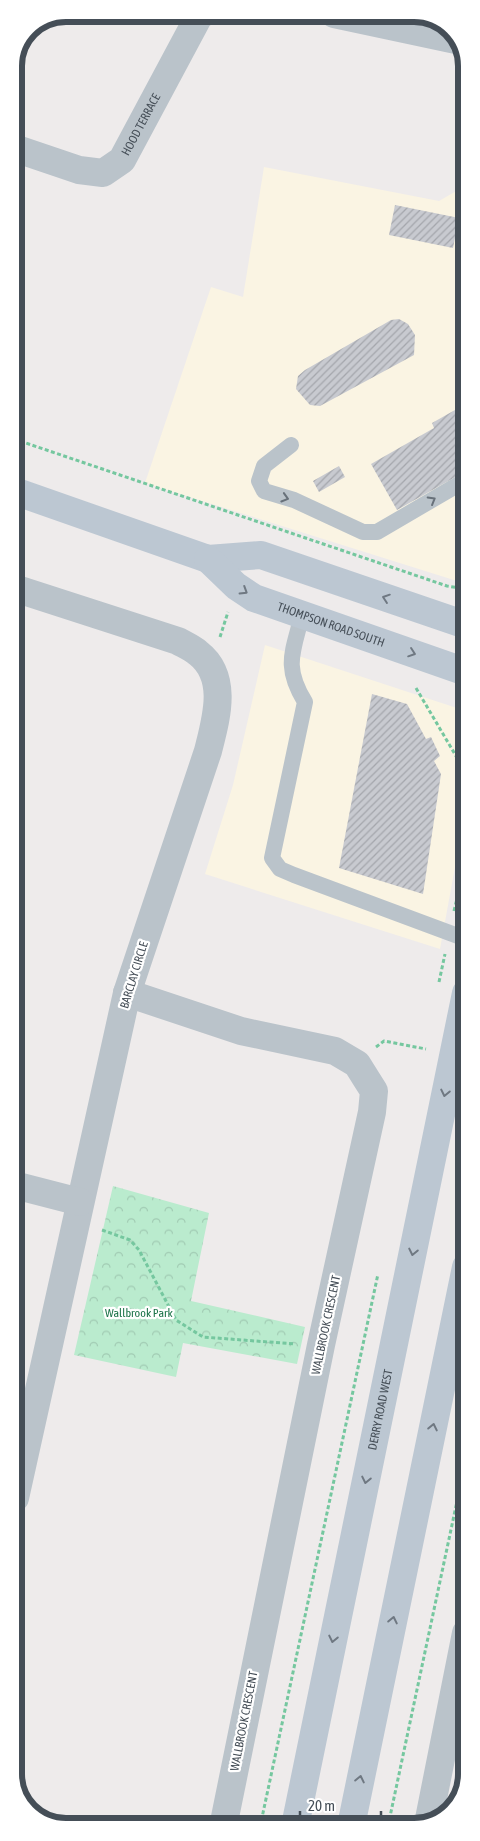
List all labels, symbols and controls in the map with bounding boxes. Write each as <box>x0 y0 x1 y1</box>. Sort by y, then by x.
street label: HOOD TERRACE <box>119 91 163 158</box>
one-way arrow <box>281 492 289 502</box>
one-way arrow <box>427 496 436 506</box>
one-way arrow <box>238 585 248 594</box>
one-way arrow <box>383 594 391 604</box>
street label: THOMPSON ROAD SOUTH <box>275 600 386 650</box>
one-way arrow <box>408 648 416 658</box>
street label: BARCLAY CIRCLE <box>117 940 151 1010</box>
one-way arrow <box>441 1088 451 1097</box>
one-way arrow <box>408 1247 419 1256</box>
street label: WALLBROOK CRESCENT <box>309 1273 344 1376</box>
park label: Wallbrook Park <box>105 1306 174 1320</box>
street label: DERRY ROAD WEST <box>365 1367 396 1451</box>
one-way arrow <box>427 1423 438 1432</box>
one-way arrow <box>361 1475 372 1484</box>
one-way arrow <box>387 1615 398 1624</box>
one-way arrow <box>329 1634 339 1643</box>
street label: WALLBROOK CRESCENT <box>227 1669 261 1772</box>
one-way arrow <box>355 1774 365 1783</box>
scale bar <box>300 1788 381 1820</box>
text: 20 m <box>308 1797 335 1814</box>

